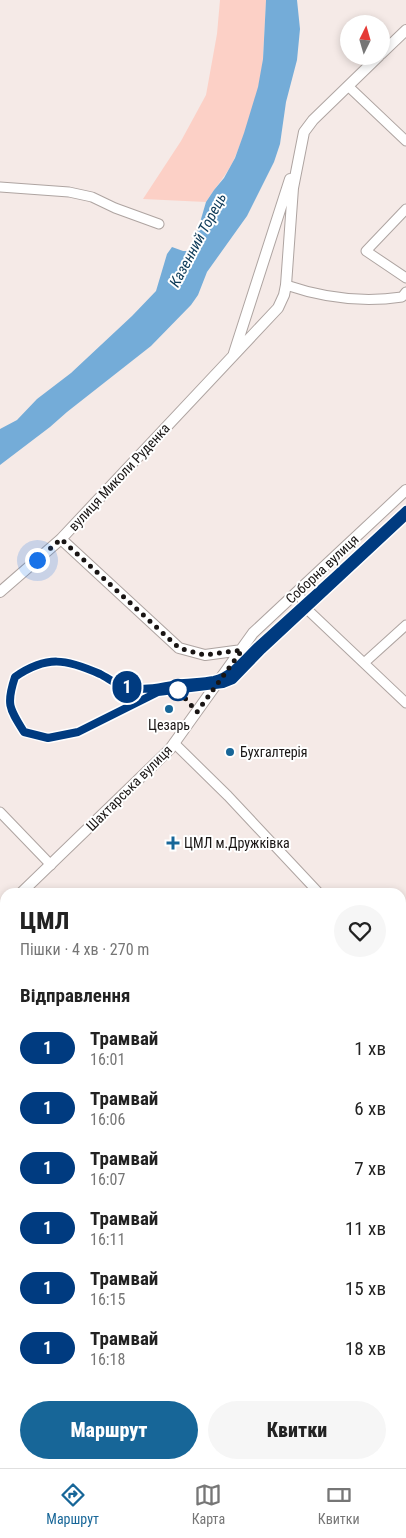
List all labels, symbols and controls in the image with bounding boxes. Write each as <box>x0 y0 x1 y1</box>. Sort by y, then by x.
north arrow <box>340 15 390 65</box>
map controls <box>340 15 390 65</box>
water label: Казенний Торець <box>166 190 230 290</box>
street label: вулиця Миколи Руденка <box>65 420 173 534</box>
street label: Соборна вулиця <box>282 531 362 607</box>
your location <box>25 548 50 573</box>
line badge: 1 <box>111 671 143 703</box>
text: 1 <box>122 676 132 697</box>
unlabelled marker <box>167 679 189 701</box>
marker: Цезарь <box>163 703 175 715</box>
place label: Цезарь <box>148 717 190 733</box>
street label: Шахтарська вулиця <box>83 742 175 834</box>
place label: Бухгалтерія <box>240 744 308 760</box>
marker: Бухгалтерія <box>224 746 236 758</box>
place label: ЦМЛ м.Дружківка <box>184 835 290 851</box>
marker: ЦМЛ м.Дружківка <box>166 836 180 850</box>
button: heart <box>334 905 386 957</box>
text: ЦМЛ <box>20 907 69 935</box>
text: Пішки · 4 хв · 270 m <box>20 940 149 959</box>
text: Відправлення <box>20 984 130 1007</box>
text: Трамвай <box>90 1027 158 1050</box>
text: 1 <box>43 1037 52 1058</box>
text: 1 хв <box>354 1037 386 1060</box>
text: 16:01 <box>90 1050 125 1069</box>
text: Трамвай <box>90 1087 158 1110</box>
text: 1 <box>43 1097 52 1118</box>
text: 6 хв <box>354 1097 386 1120</box>
text: 16:06 <box>90 1110 125 1129</box>
text: Трамвай <box>90 1147 158 1170</box>
text: 1 <box>43 1157 52 1178</box>
text: 7 хв <box>354 1157 386 1180</box>
text: 16:07 <box>90 1170 125 1189</box>
text: Трамвай <box>90 1207 158 1230</box>
text: 1 <box>43 1217 52 1238</box>
text: 11 хв <box>345 1217 386 1240</box>
text: 16:11 <box>90 1230 125 1249</box>
text: Трамвай <box>90 1267 158 1290</box>
text: 1 <box>43 1277 52 1298</box>
text: 15 хв <box>345 1277 386 1300</box>
text: 16:15 <box>90 1290 125 1309</box>
text: Трамвай <box>90 1327 158 1350</box>
text: 1 <box>43 1337 52 1358</box>
text: 18 хв <box>345 1337 386 1360</box>
text: 16:18 <box>90 1350 125 1369</box>
button: Маршрут <box>20 1401 198 1459</box>
button: Квитки <box>208 1401 386 1459</box>
tab: Маршрут <box>46 1481 99 1527</box>
tab: Карта <box>192 1481 225 1527</box>
tab: Квитки <box>318 1481 360 1527</box>

